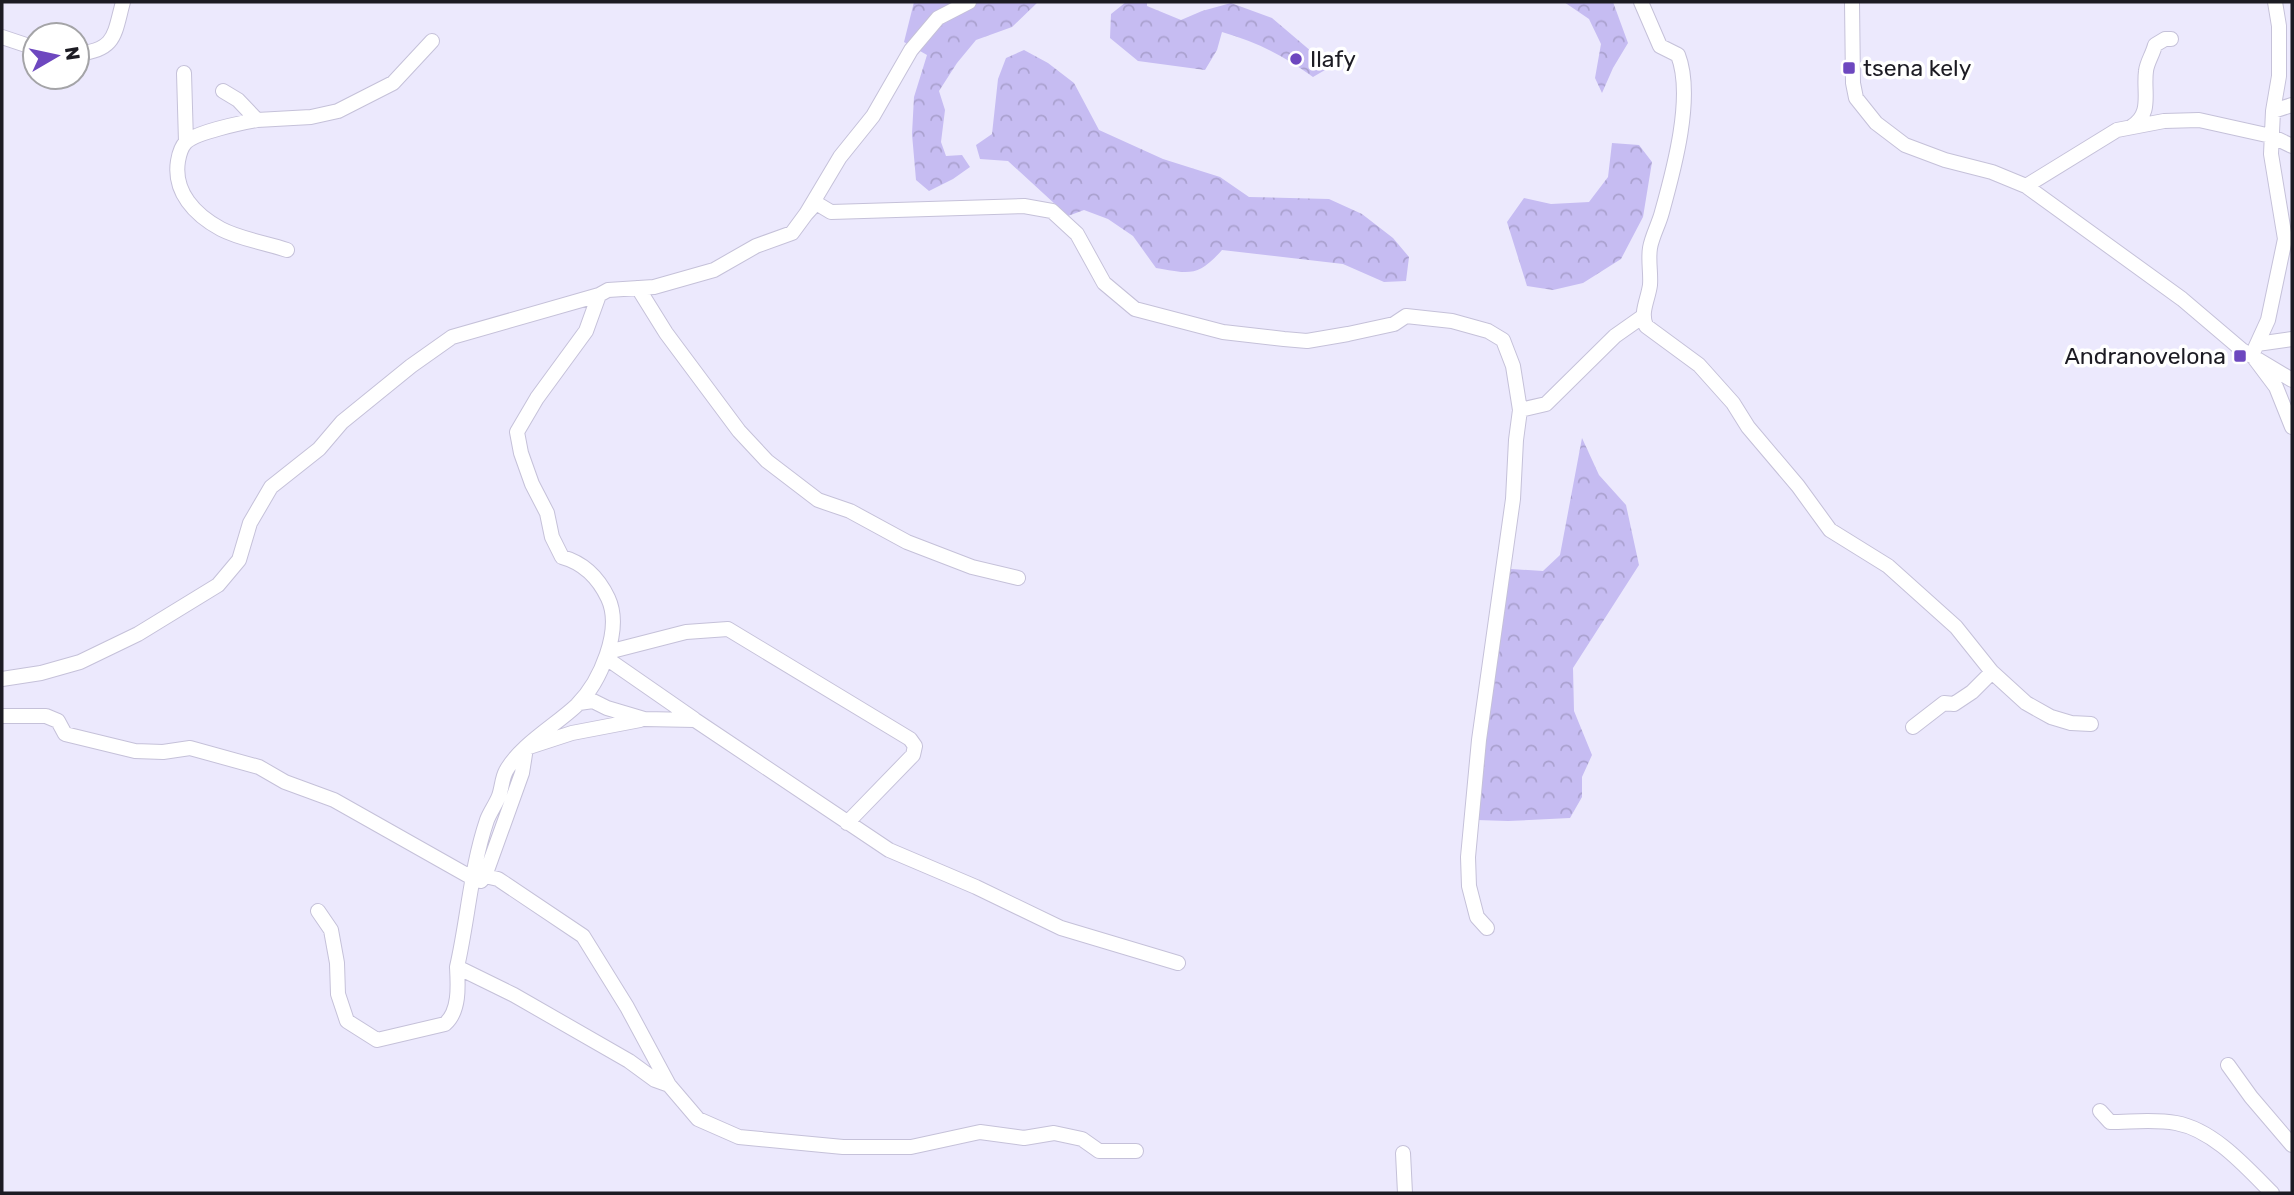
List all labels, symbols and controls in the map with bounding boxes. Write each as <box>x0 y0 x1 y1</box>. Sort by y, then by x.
north arrow <box>21 21 91 91</box>
text: N <box>60 45 85 62</box>
place label: Ilafy <box>1310 45 1356 73</box>
marker: Ilafy <box>1288 51 1304 67</box>
place label: tsena kely <box>1863 54 1972 82</box>
marker: tsena kely <box>1841 60 1857 76</box>
place label: Andranovelona <box>2064 342 2226 370</box>
marker: Andranovelona <box>2232 348 2248 364</box>

